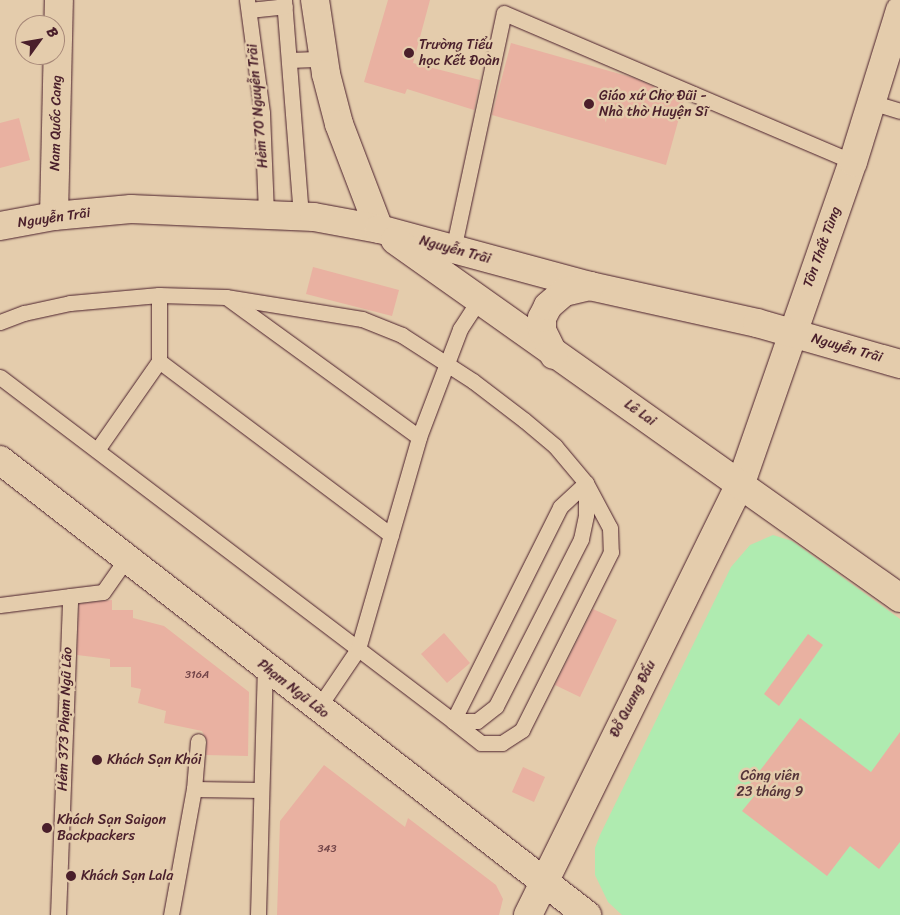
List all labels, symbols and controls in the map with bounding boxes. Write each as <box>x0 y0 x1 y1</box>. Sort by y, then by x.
north arrow <box>15 15 65 65</box>
text: B <box>39 22 65 43</box>
place label: Trường Tiểu học Kết Đoàn <box>419 37 500 70</box>
street label: Hẻm 70 Nguyễn Trãi <box>244 43 272 169</box>
marker: Trường Tiểu học Kết Đoàn <box>403 47 415 59</box>
street label: Nam Quốc Cang <box>47 75 65 171</box>
place label: Giáo xứ Chợ Đũi - Nhà thờ Huyện Sĩ <box>599 88 708 120</box>
marker: Giáo xứ Chợ Đũi - Nhà thờ Huyện Sĩ <box>583 98 595 110</box>
street label: Tôn Thất Tùng <box>800 204 844 290</box>
street label: Nguyễn Trãi <box>17 205 91 231</box>
street label: Nguyễn Trãi <box>418 232 492 268</box>
street label: Nguyễn Trãi <box>810 330 884 366</box>
street label: Lê Lai <box>621 396 659 430</box>
street label: Hẻm 373 Phạm Ngũ Lão <box>54 647 76 791</box>
street label: Phạm Ngũ Lão <box>254 656 332 722</box>
street label: Ðỗ Quang Ðẩu <box>606 658 660 740</box>
house number: 316A <box>185 668 209 682</box>
place label: Khách Sạn Khói <box>107 752 202 768</box>
marker: Khách Sạn Khói <box>91 754 103 766</box>
park label: Công viên 23 tháng 9 <box>737 768 803 800</box>
place label: Khách Sạn Saigon Backpackers <box>57 812 166 844</box>
marker: Khách Sạn Saigon Backpackers <box>41 822 53 834</box>
house number: 343 <box>318 842 336 856</box>
place label: Khách Sạn Lala <box>81 868 173 884</box>
marker: Khách Sạn Lala <box>65 870 77 882</box>

